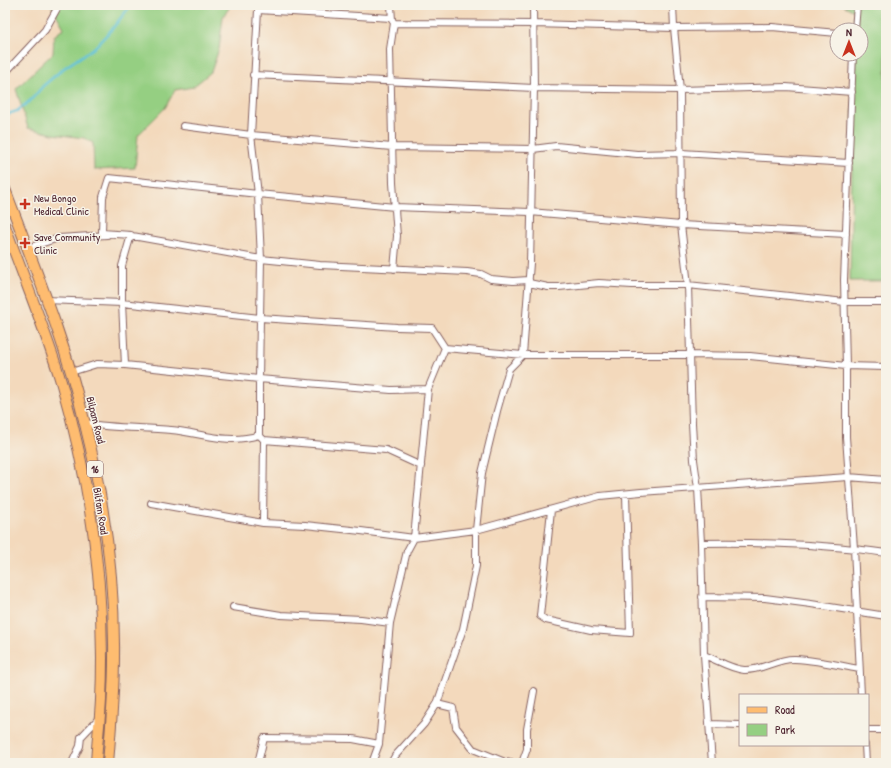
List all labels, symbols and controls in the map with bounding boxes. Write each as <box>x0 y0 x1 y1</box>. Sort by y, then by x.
north arrow <box>829 22 869 62</box>
text: N <box>846 25 852 39</box>
place label: New Bongo Medical Clinic <box>34 191 90 218</box>
marker: New Bongo Medical Clinic <box>19 198 31 210</box>
place label: Save Community Clinic <box>34 230 101 257</box>
marker: Save Community Clinic <box>19 237 31 249</box>
street label: Bilpam Road <box>83 395 109 446</box>
road number: 16 <box>87 461 103 477</box>
street label: Bilfam Road <box>90 487 112 536</box>
legend <box>739 694 869 746</box>
text: Road <box>775 701 795 718</box>
text: Park <box>775 721 795 738</box>

